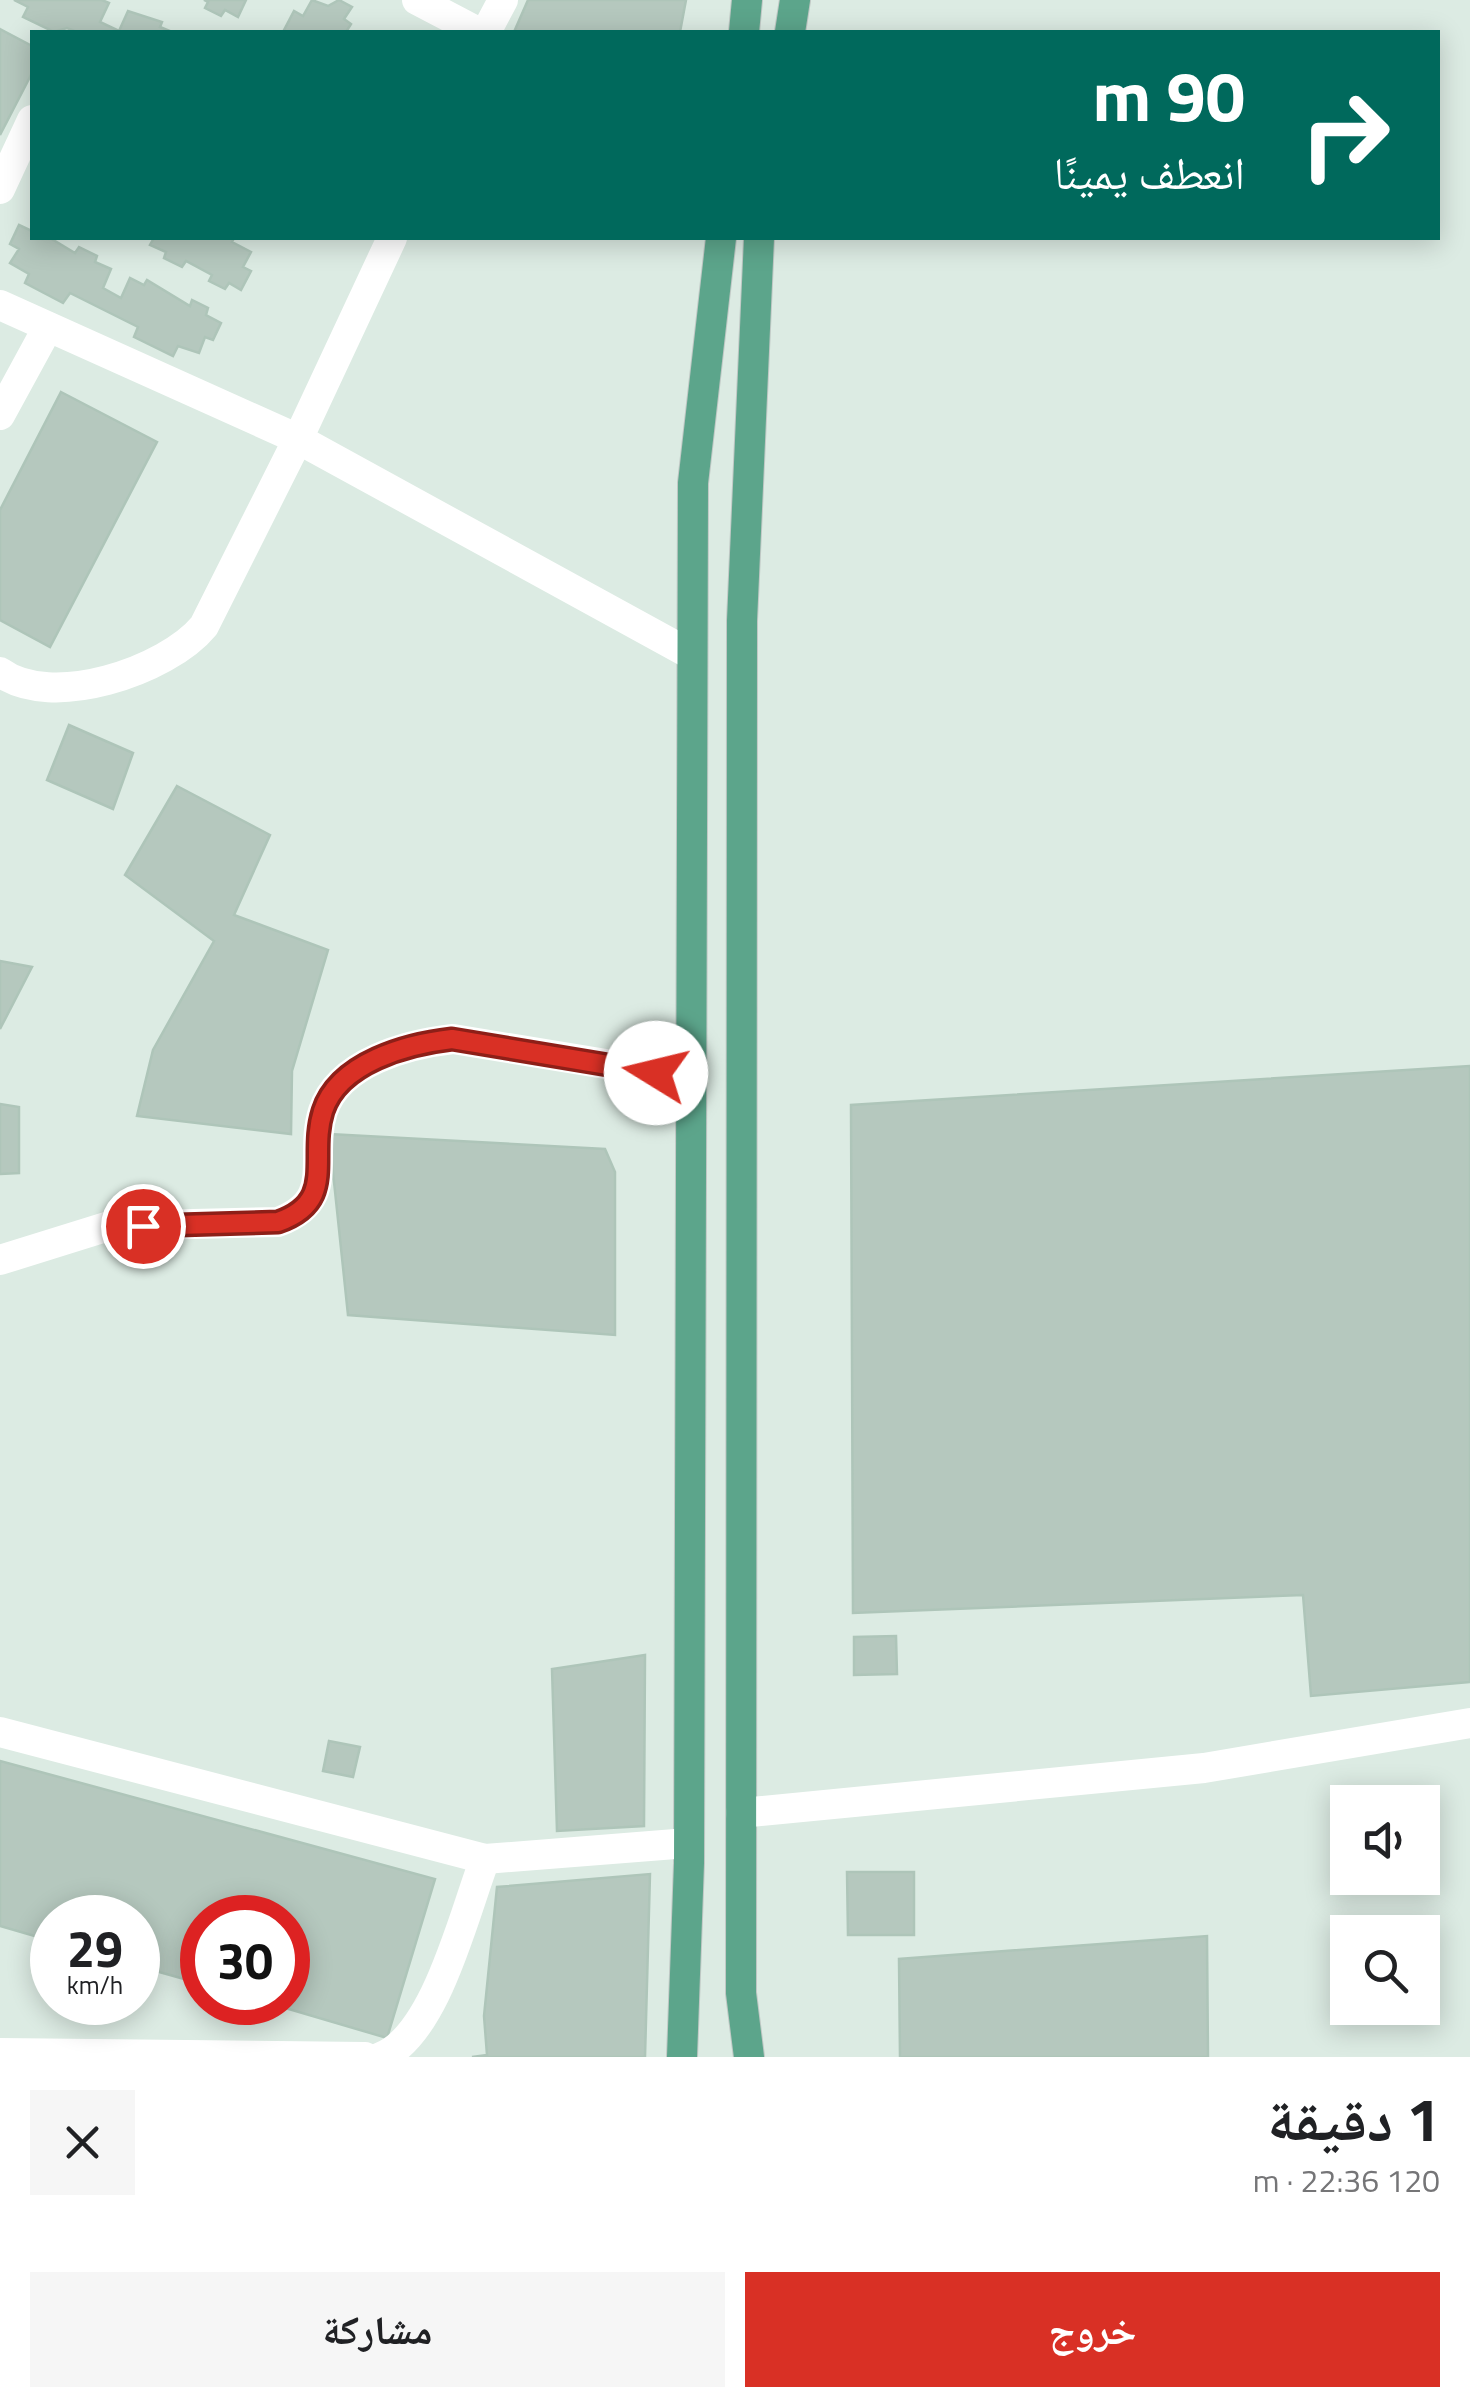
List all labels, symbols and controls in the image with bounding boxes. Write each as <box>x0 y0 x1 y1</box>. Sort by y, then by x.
text: 90 m <box>1092 42 1245 148</box>
icon: right <box>1280 70 1410 200</box>
text: انعطف يمينًا <box>1054 138 1245 206</box>
position arrow <box>604 1021 708 1125</box>
pin <box>101 1184 186 1269</box>
icon: arrive <box>116 1199 171 1254</box>
map controls <box>1330 1785 1440 2025</box>
button: sound <box>1330 1785 1440 1895</box>
speed limit sign: 30 <box>180 1895 310 2025</box>
text: 29 <box>67 1910 123 1986</box>
button: search <box>1330 1915 1440 2025</box>
text: km/h <box>67 1966 123 2004</box>
text: 1 دقيقة <box>1267 2073 1440 2164</box>
button: close <box>30 2090 135 2195</box>
text: 120 m · 22:36 <box>1253 2156 1440 2204</box>
button: مشاركة <box>30 2272 725 2387</box>
button: خروج <box>745 2272 1440 2387</box>

